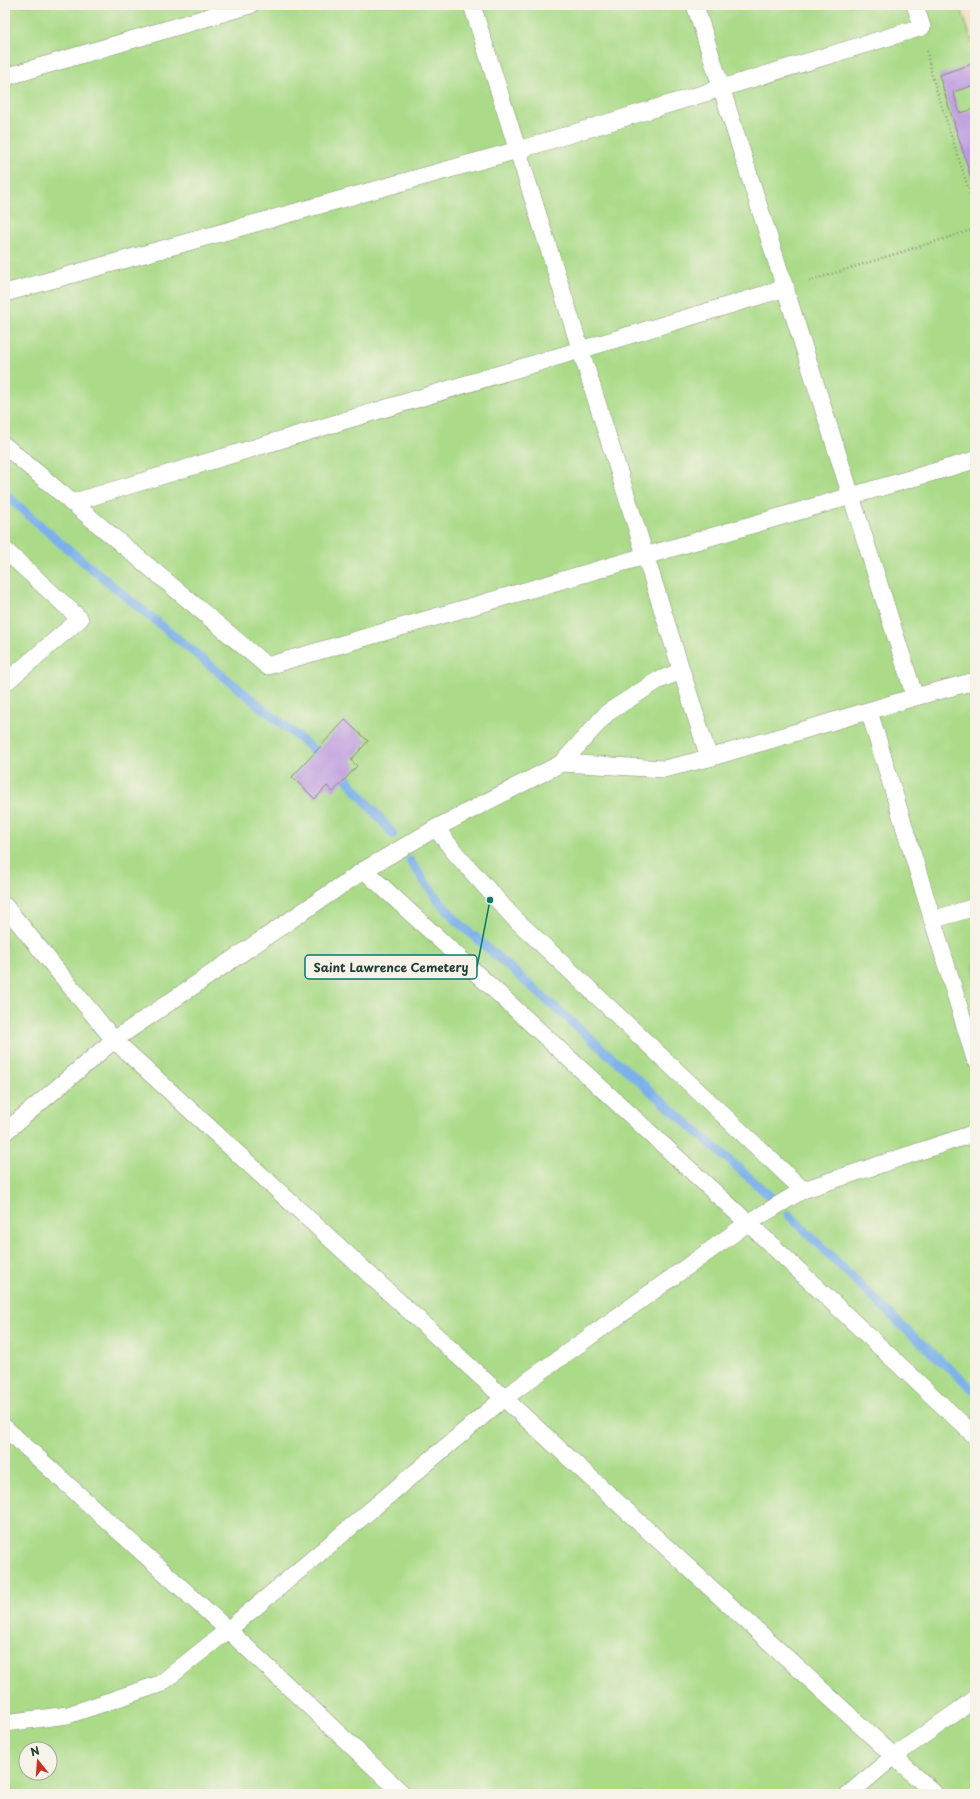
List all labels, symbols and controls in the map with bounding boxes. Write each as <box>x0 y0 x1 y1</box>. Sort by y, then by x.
callout: Saint Lawrence Cemetery <box>305 955 477 979</box>
text: Saint Lawrence Cemetery <box>313 958 469 976</box>
north arrow <box>18 1741 58 1781</box>
text: N <box>28 1741 42 1760</box>

